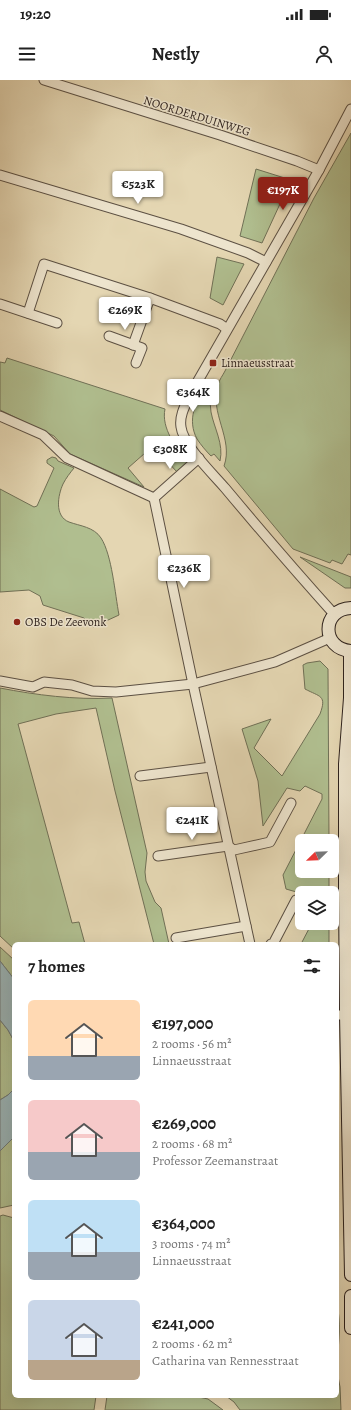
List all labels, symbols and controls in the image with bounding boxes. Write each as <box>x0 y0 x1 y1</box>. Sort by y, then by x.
text: 19:20 <box>20 4 51 24</box>
text: Nestly <box>152 42 199 66</box>
icon: menu <box>16 43 38 65</box>
icon: person <box>313 43 335 65</box>
street label: NOORDERDUINWEG <box>142 92 252 140</box>
pin: €523K <box>110 171 166 205</box>
text: €523K <box>121 175 155 192</box>
pin: €197K <box>255 177 311 211</box>
text: €197K <box>267 181 299 198</box>
pin: €269K <box>97 297 153 331</box>
text: €269K <box>108 301 142 318</box>
place label: Linnaeusstraat <box>221 355 294 371</box>
marker: Linnaeusstraat <box>208 358 218 368</box>
pin: €364K <box>165 379 221 413</box>
text: €364K <box>176 383 210 400</box>
pin: €308K <box>142 436 198 470</box>
text: €308K <box>153 440 187 457</box>
pin: €236K <box>156 555 212 589</box>
text: €236K <box>167 559 201 576</box>
place label: OBS De Zeevonk <box>25 614 106 630</box>
marker: OBS De Zeevonk <box>12 617 22 627</box>
pin: €241K <box>164 807 220 841</box>
text: €241K <box>175 811 209 828</box>
north arrow <box>295 834 339 878</box>
map controls <box>295 834 339 930</box>
button: layers <box>295 886 339 930</box>
text: 7 homes <box>28 955 85 978</box>
icon: filters <box>301 955 323 977</box>
text: €197,000 <box>152 1012 213 1035</box>
icon: home <box>60 1016 108 1064</box>
text: 2 rooms · 56 m² <box>152 1035 232 1052</box>
text: Linnaeusstraat <box>152 1052 231 1069</box>
text: €269,000 <box>152 1112 216 1135</box>
icon: home <box>60 1116 108 1164</box>
text: 2 rooms · 68 m² <box>152 1135 232 1152</box>
text: Professor Zeemanstraat <box>152 1152 278 1169</box>
text: €364,000 <box>152 1212 215 1235</box>
icon: home <box>60 1216 108 1264</box>
text: 3 rooms · 74 m² <box>152 1235 231 1252</box>
text: Linnaeusstraat <box>152 1252 231 1269</box>
text: €241,000 <box>152 1312 214 1335</box>
icon: home <box>60 1316 108 1364</box>
text: 2 rooms · 62 m² <box>152 1335 232 1352</box>
text: Catharina van Rennesstraat <box>152 1352 299 1369</box>

